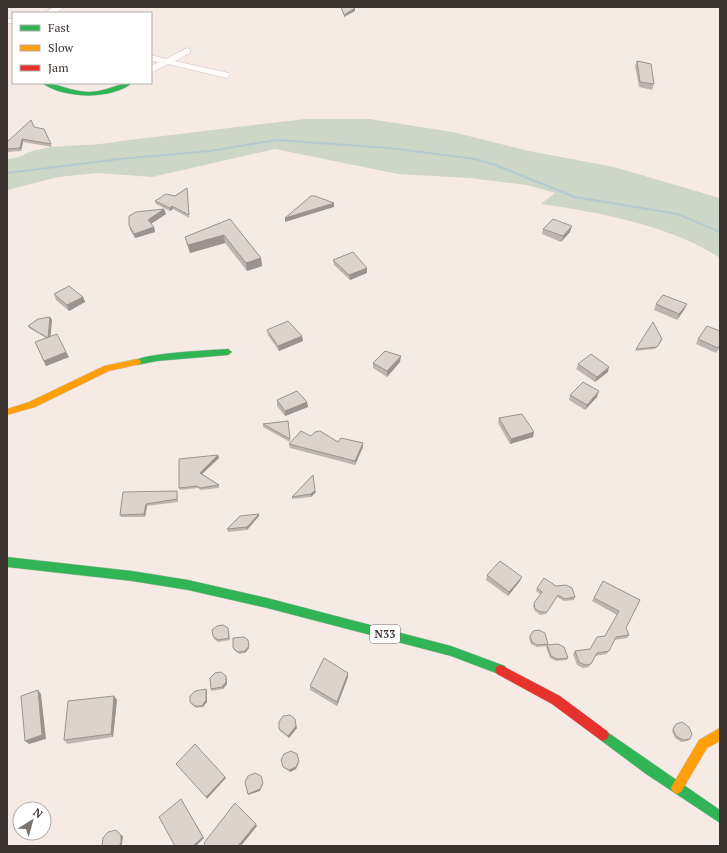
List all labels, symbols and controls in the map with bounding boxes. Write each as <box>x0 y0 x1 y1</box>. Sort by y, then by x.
legend <box>12 12 152 84</box>
text: Fast <box>48 20 71 35</box>
text: Slow <box>48 40 74 55</box>
text: Jam <box>48 60 69 75</box>
road number: N33 <box>370 625 400 643</box>
north arrow <box>12 801 52 841</box>
text: N <box>30 805 46 822</box>

